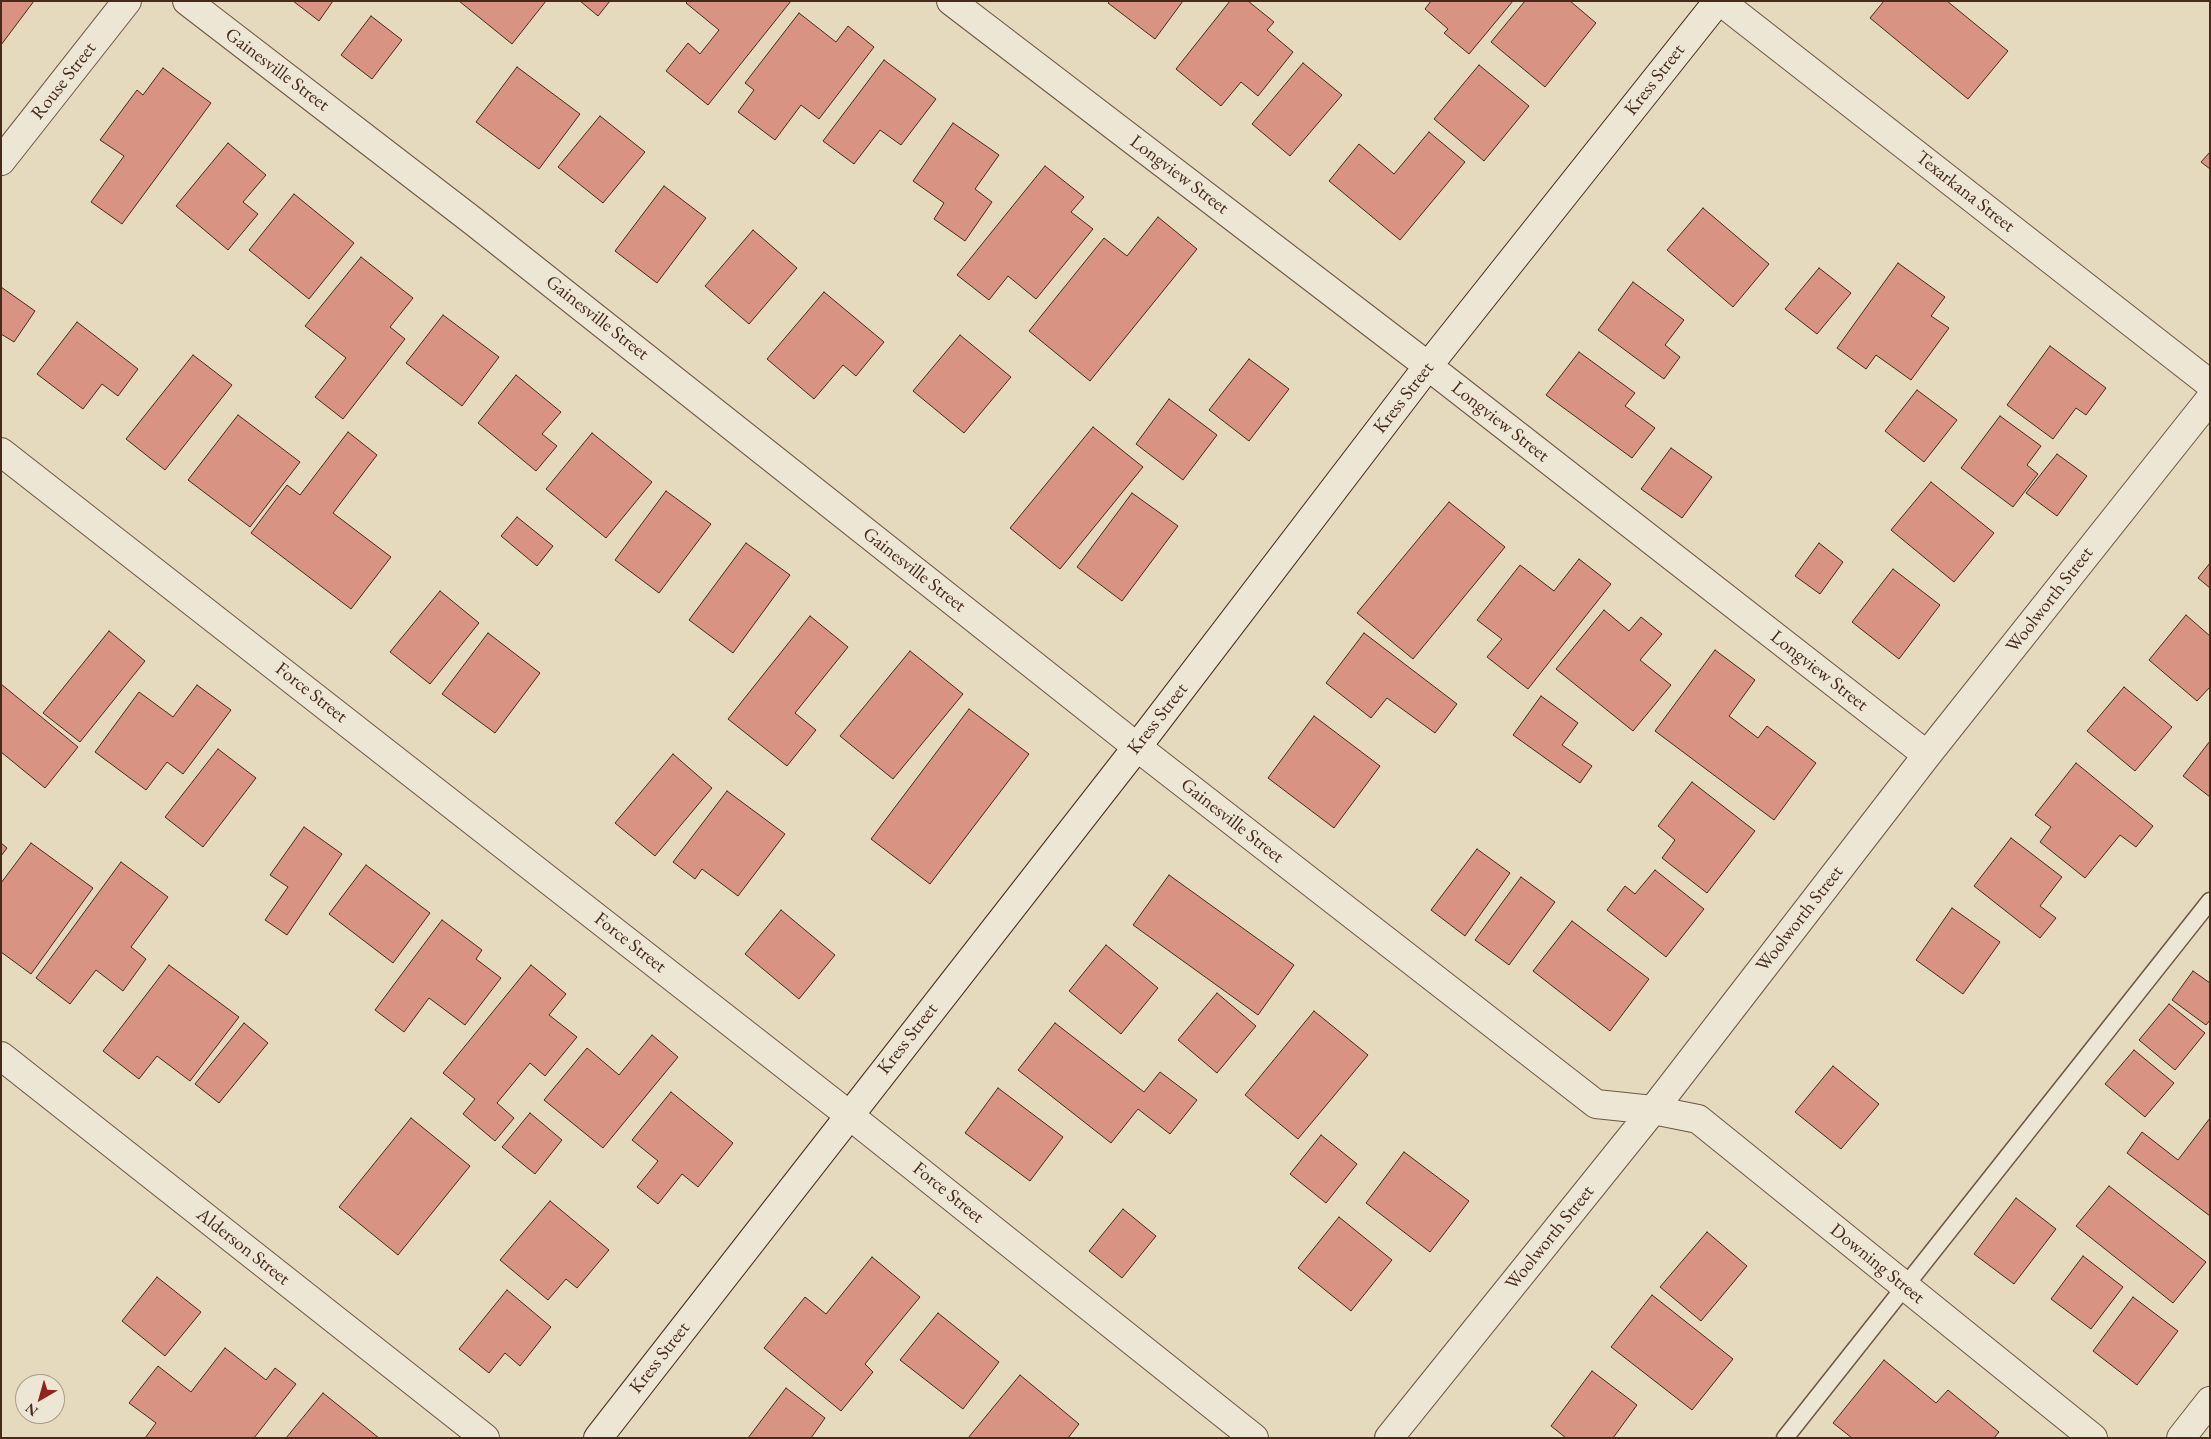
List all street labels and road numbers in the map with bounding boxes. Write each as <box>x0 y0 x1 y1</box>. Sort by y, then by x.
street label: Gainesville Street <box>220 23 334 117</box>
street label: Rouse Street <box>27 38 101 124</box>
street label: Kress Street <box>1620 40 1690 120</box>
street label: Longview Street <box>1125 130 1233 220</box>
street label: Texarkana Street <box>1911 146 2019 238</box>
street label: Gainesville Street <box>541 271 653 365</box>
street label: Kress Street <box>1369 358 1439 438</box>
street label: Longview Street <box>1447 377 1553 467</box>
street label: Gainesville Street <box>858 523 970 617</box>
street label: Woolworth Street <box>2002 542 2098 658</box>
street label: Longview Street <box>1766 626 1872 716</box>
street label: Force Street <box>270 658 352 728</box>
street label: Kress Street <box>1123 679 1193 759</box>
street label: Gainesville Street <box>1176 774 1288 868</box>
street label: Woolworth Street <box>1752 861 1848 977</box>
street label: Force Street <box>589 908 671 978</box>
street label: Kress Street <box>873 999 943 1079</box>
street label: Force Street <box>908 1157 988 1229</box>
street label: Woolworth Street <box>1501 1181 1599 1295</box>
street label: Alderson Street <box>192 1203 294 1291</box>
street label: Downing Street <box>1825 1219 1929 1309</box>
street label: Kress Street <box>625 1318 695 1398</box>

